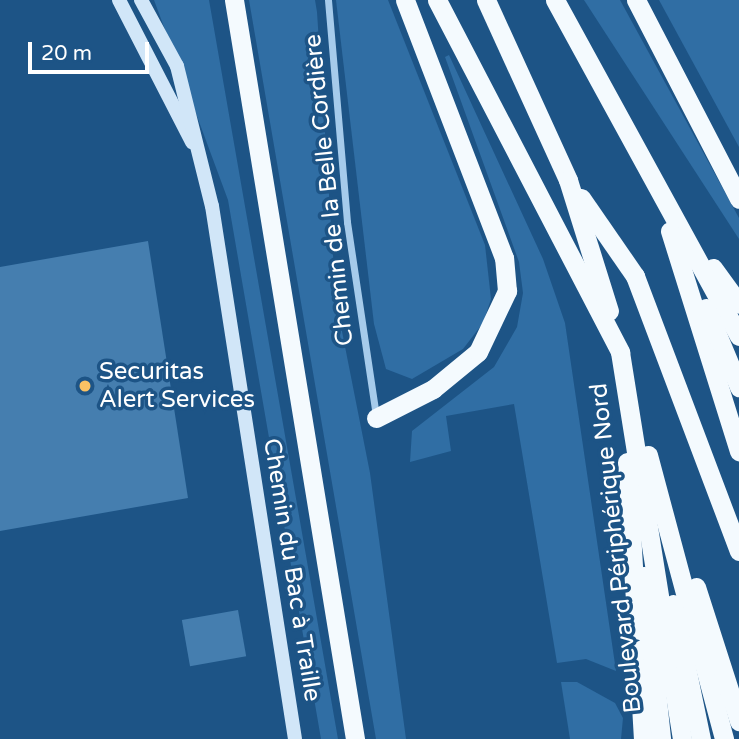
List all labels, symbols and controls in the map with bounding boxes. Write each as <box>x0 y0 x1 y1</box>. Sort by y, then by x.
scale bar <box>32 28 152 72</box>
street label: Chemin de la Belle Cordière <box>298 33 360 347</box>
text: 20 m <box>41 41 92 66</box>
place label: Securitas Alert Services <box>99 358 255 414</box>
marker: Securitas Alert Services <box>77 378 93 394</box>
street label: Boulevard Périphérique Nord <box>584 382 648 714</box>
street label: Chemin du Bac à Traille <box>257 436 327 704</box>

